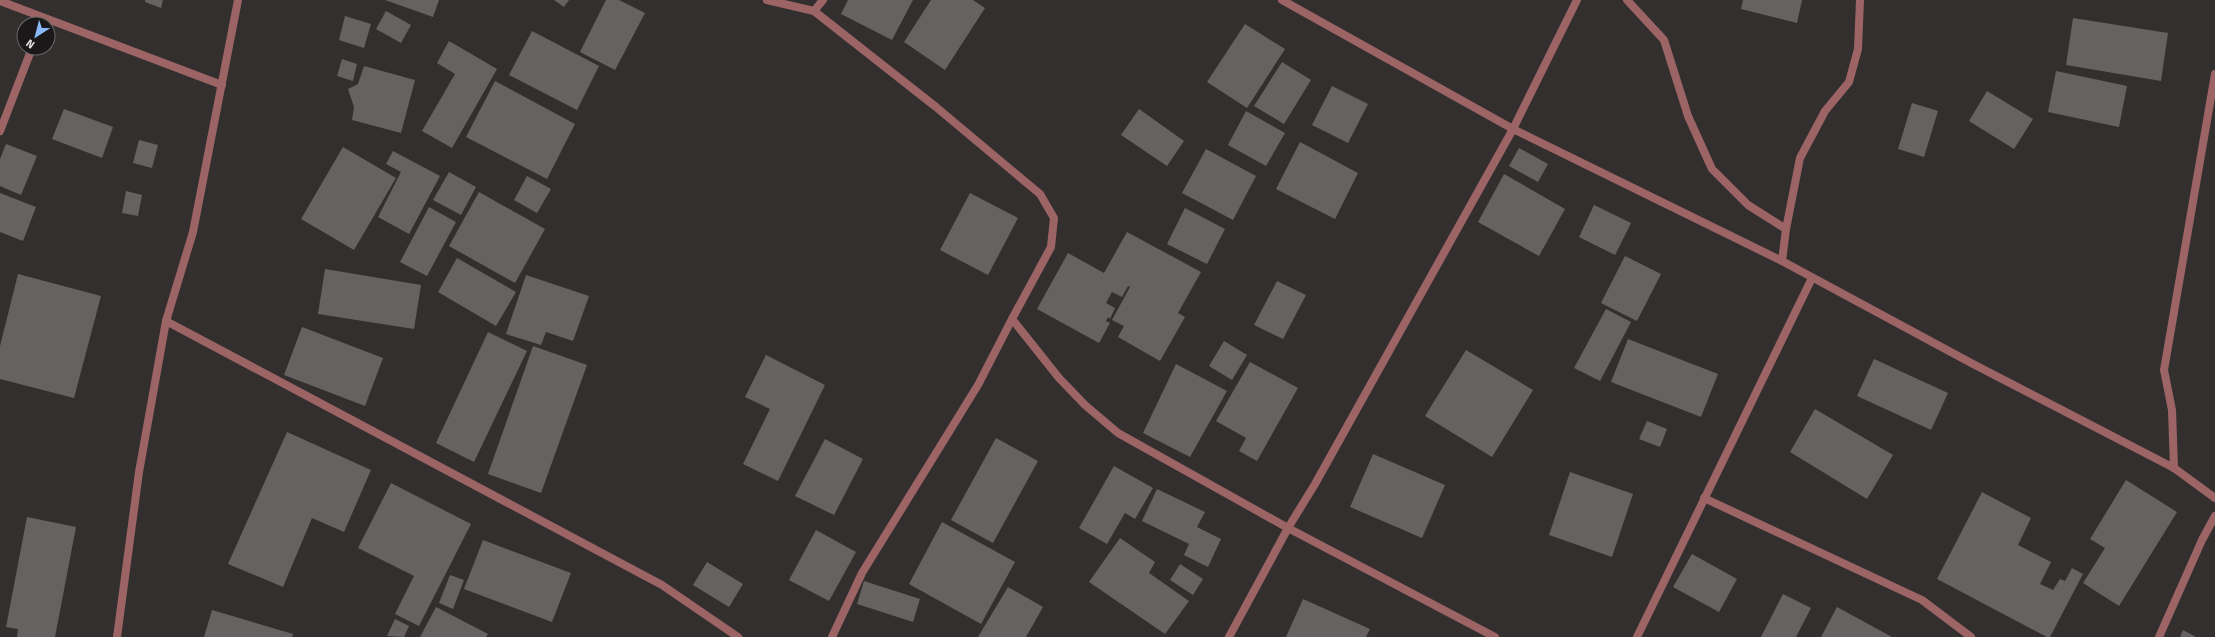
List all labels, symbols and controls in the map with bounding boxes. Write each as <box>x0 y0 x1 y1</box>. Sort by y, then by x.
north arrow <box>16 16 56 56</box>
text: N <box>24 36 37 51</box>

